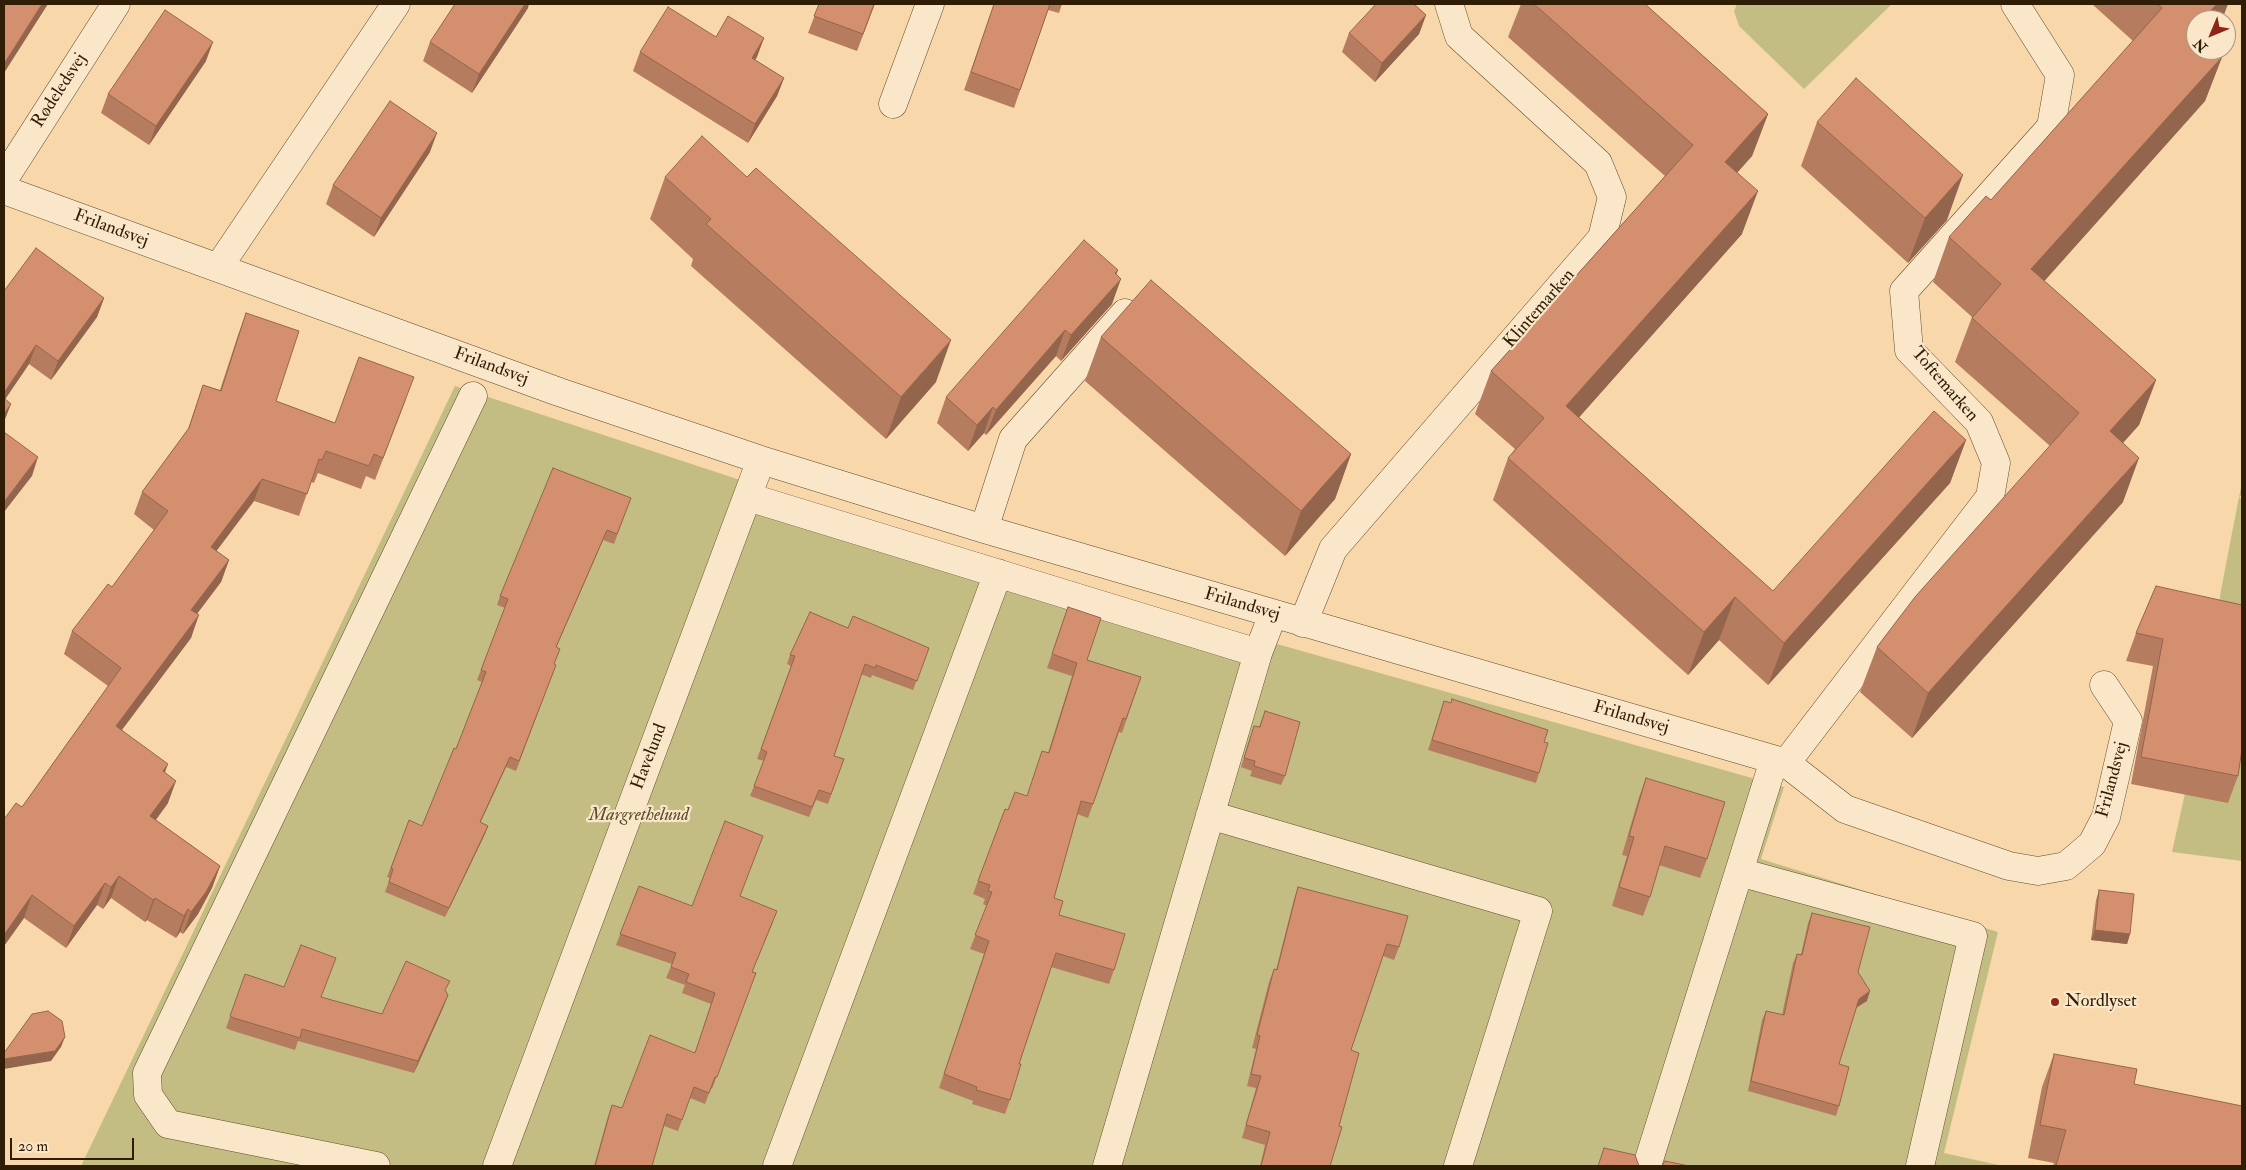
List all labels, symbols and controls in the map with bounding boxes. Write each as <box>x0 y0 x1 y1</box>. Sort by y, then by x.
north arrow <box>2186 10 2236 60</box>
text: N <box>2190 35 2211 56</box>
street label: Rødeledsvej <box>28 50 92 132</box>
street label: Frilandsvej <box>71 206 151 252</box>
street label: Klintemarken <box>1500 265 1580 353</box>
street label: Toftemarken <box>1906 343 1982 427</box>
street label: Frilandsvej <box>451 344 531 390</box>
street label: Frilandsvej <box>1202 584 1282 626</box>
street label: Frilandsvej <box>1591 697 1671 739</box>
street label: Havelund <box>628 721 672 793</box>
street label: Frilandsvej <box>2092 740 2134 820</box>
park label: Margrethelund <box>589 805 689 827</box>
place label: Nordlyset <box>2065 991 2137 1013</box>
marker: Nordlyset <box>2049 996 2061 1008</box>
scale bar <box>12 1128 136 1160</box>
text: 20 m <box>18 1137 48 1156</box>

